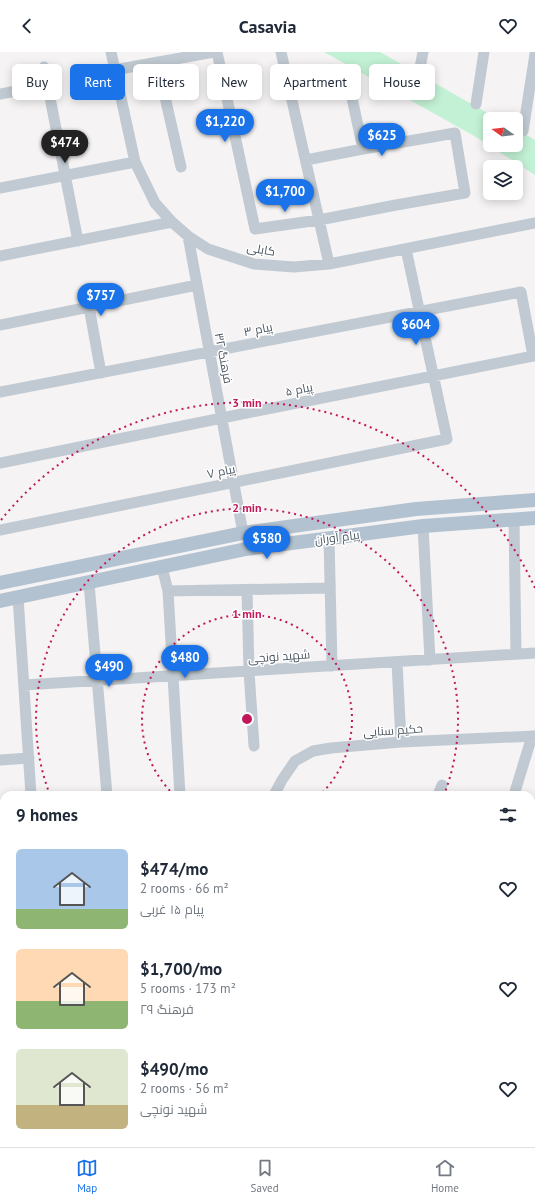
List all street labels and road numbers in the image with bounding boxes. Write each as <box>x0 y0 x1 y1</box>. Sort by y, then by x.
street label: کابلی <box>246 239 276 259</box>
street label: پیام ۳ <box>242 319 275 341</box>
street label: فرهنگ ۳۲ <box>212 331 236 385</box>
street label: پیام ۵ <box>284 379 315 401</box>
street label: پیام ۷ <box>206 461 238 483</box>
street label: پیام آوران <box>314 527 361 549</box>
street label: شهید نونچی <box>247 646 311 668</box>
street label: حکیم سنایی <box>363 720 424 741</box>

